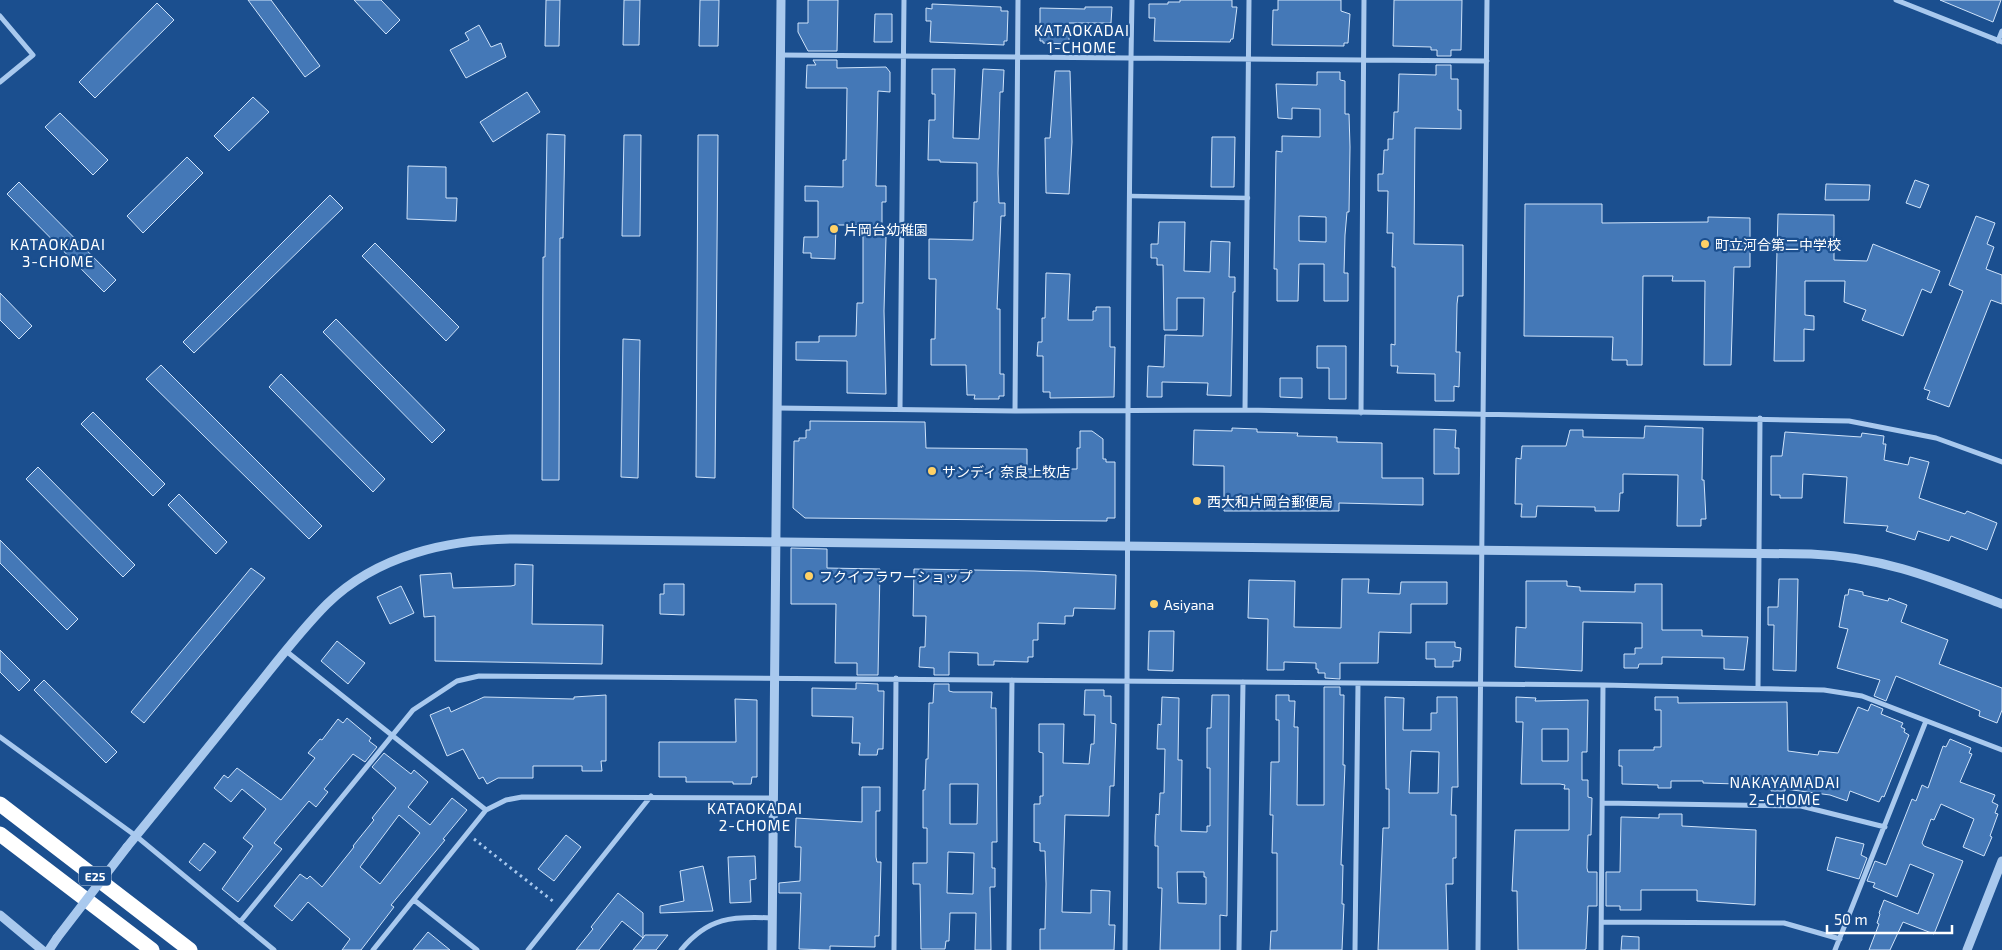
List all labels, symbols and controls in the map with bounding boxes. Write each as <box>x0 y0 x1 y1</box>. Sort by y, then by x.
district label: KATAOKADAI 1-CHOME <box>1034 21 1130 56</box>
place label: 片岡台幼稚園 <box>844 221 928 238</box>
marker: 片岡台幼稚園 <box>828 223 840 235</box>
district label: KATAOKADAI 3-CHOME <box>10 235 106 270</box>
place label: 町立河合第二中学校 <box>1715 236 1841 253</box>
marker: 町立河合第二中学校 <box>1699 238 1711 250</box>
place label: サンディ 奈良上牧店 <box>942 463 1070 480</box>
marker: サンディ 奈良上牧店 <box>926 465 938 477</box>
place label: 西大和片岡台郵便局 <box>1207 493 1333 510</box>
marker: 西大和片岡台郵便局 <box>1191 495 1203 507</box>
place label: フクイフラワーショップ <box>819 568 973 585</box>
marker: フクイフラワーショップ <box>803 570 815 582</box>
place label: Asiyana <box>1164 596 1214 613</box>
marker: Asiyana <box>1148 598 1160 610</box>
district label: NAKAYAMADAI 2-CHOME <box>1730 773 1841 808</box>
district label: KATAOKADAI 2-CHOME <box>707 799 803 834</box>
road number: E25 <box>79 866 111 886</box>
scale bar <box>1827 902 1952 934</box>
text: 50 m <box>1834 910 1868 928</box>

